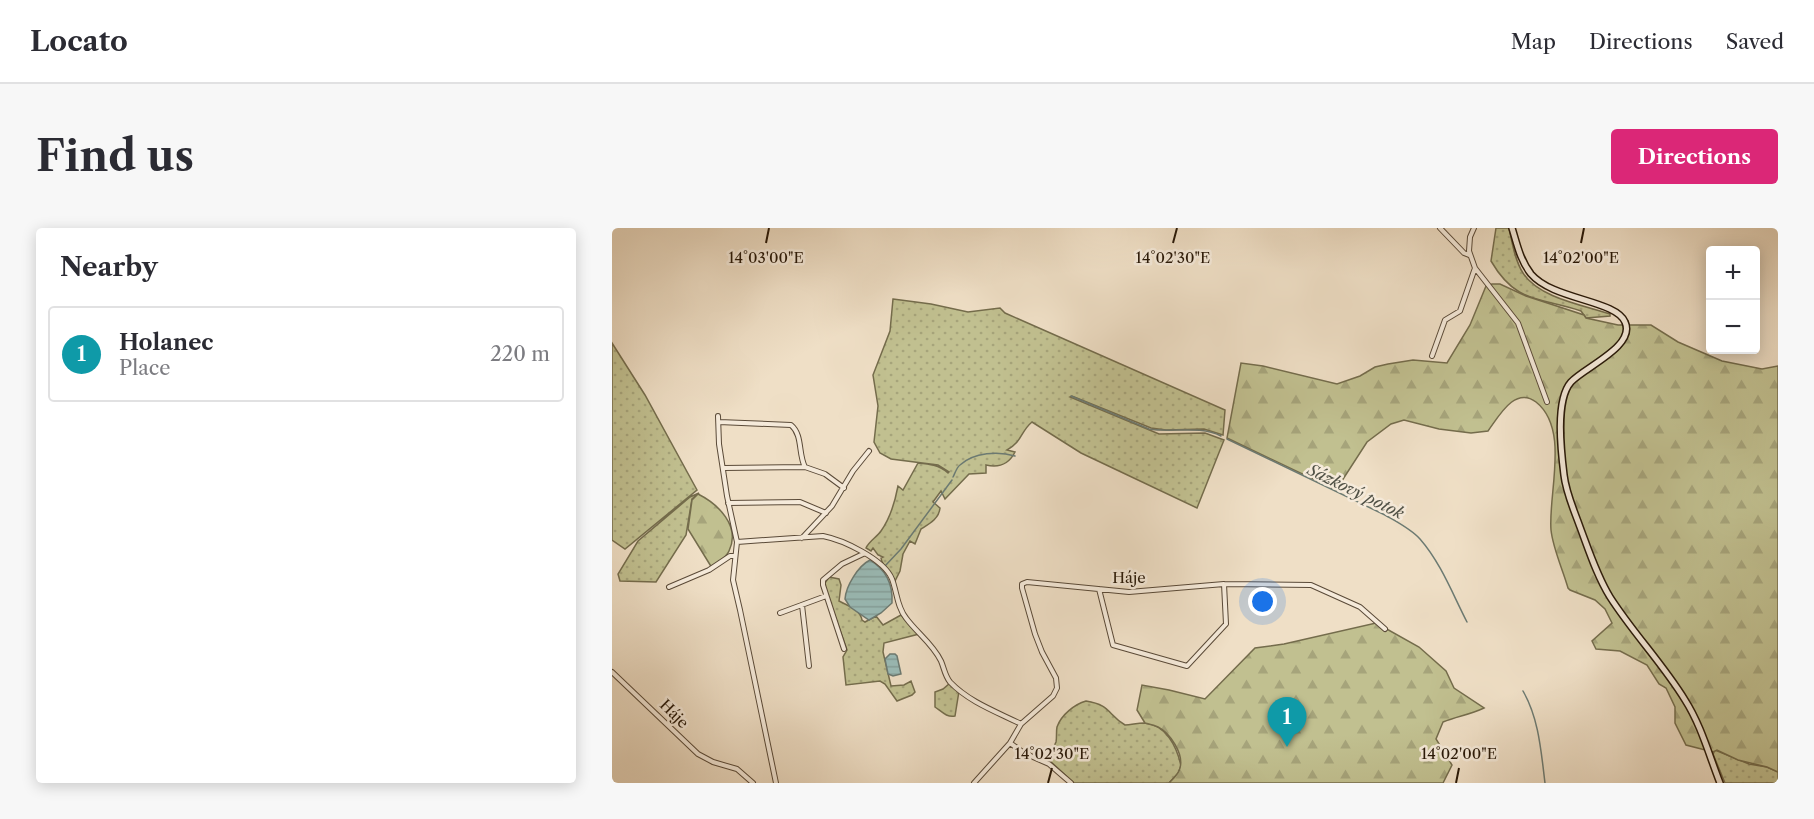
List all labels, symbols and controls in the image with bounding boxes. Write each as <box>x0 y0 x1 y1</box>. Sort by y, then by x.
text: Locato <box>30 24 128 58</box>
text: Map <box>1511 29 1556 54</box>
text: Directions <box>1589 29 1693 54</box>
text: Saved <box>1726 29 1784 54</box>
button: Directions <box>1611 129 1778 184</box>
text: Find us <box>36 130 194 182</box>
map controls <box>1706 246 1760 354</box>
button: + <box>1706 246 1760 300</box>
text: 14°03'00"E <box>728 248 804 267</box>
text: 14°02'30"E <box>1136 248 1210 267</box>
text: 14°02'00"E <box>1543 248 1619 267</box>
text: Nearby <box>60 251 158 283</box>
button: − <box>1706 300 1760 354</box>
text: Holanec <box>119 329 213 356</box>
text: 1 <box>77 342 86 366</box>
text: 220 m <box>490 342 550 366</box>
text: Place <box>119 356 170 380</box>
water label: Sázkový potok <box>1304 459 1408 523</box>
street label: Háje <box>1112 568 1146 587</box>
your location <box>1248 587 1277 616</box>
street label: Háje <box>656 695 693 732</box>
pin: 1 <box>1268 698 1306 747</box>
text: 14°02'30"E <box>1015 744 1089 763</box>
text: 14°02'00"E <box>1421 744 1497 763</box>

